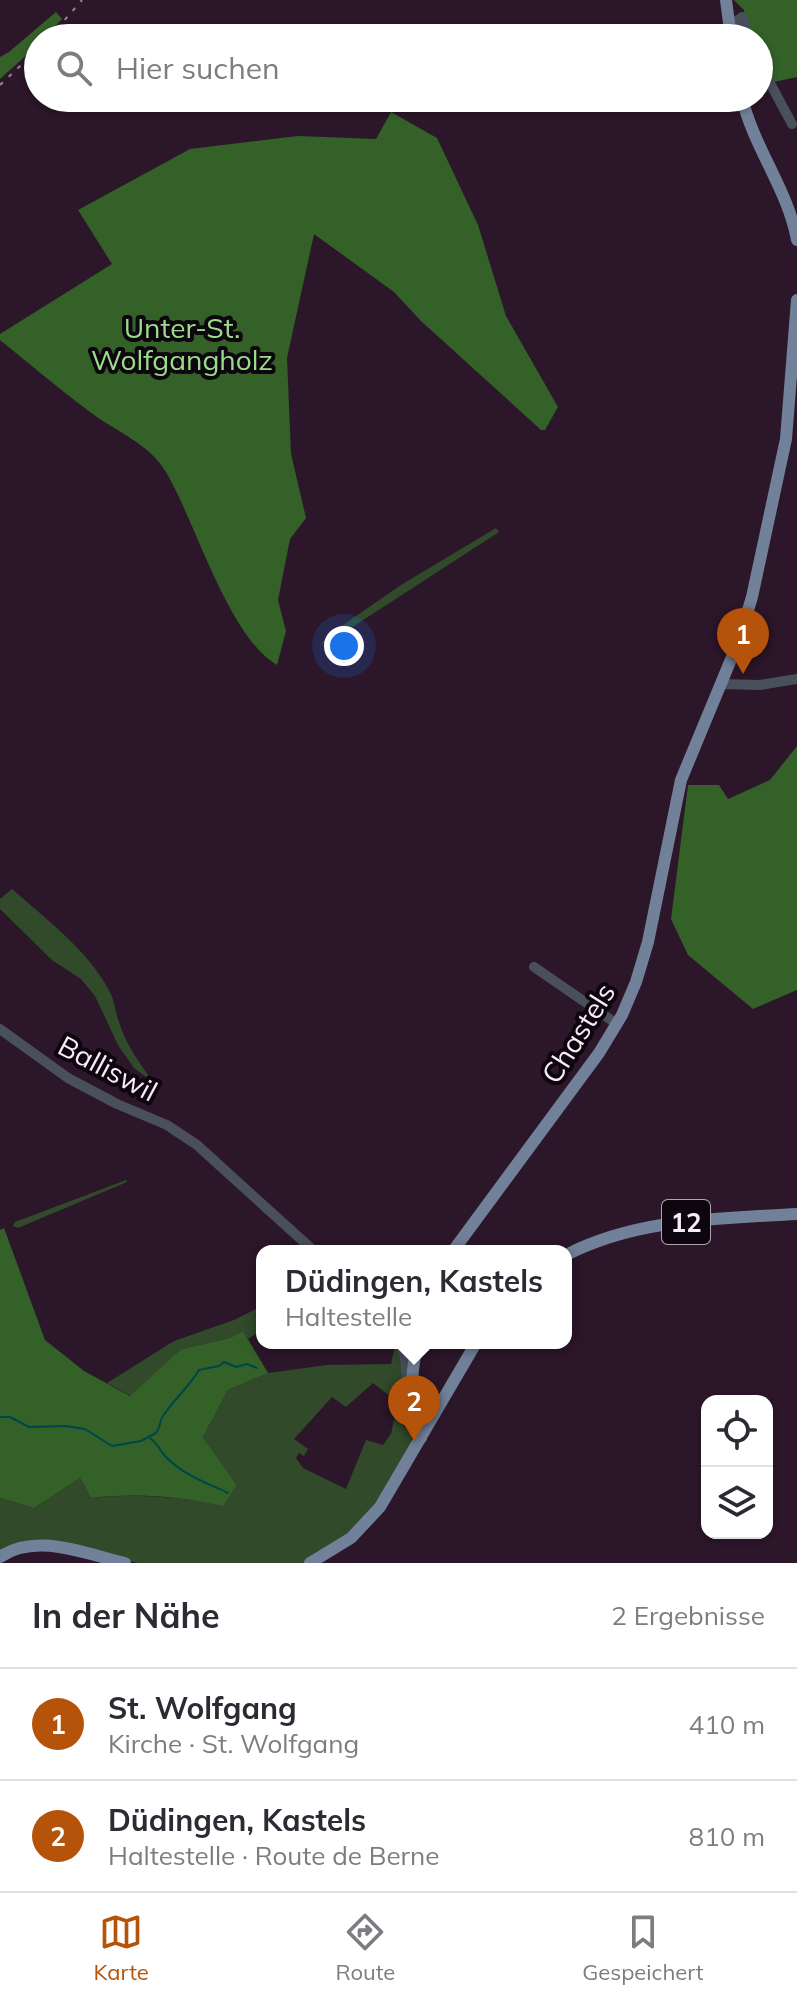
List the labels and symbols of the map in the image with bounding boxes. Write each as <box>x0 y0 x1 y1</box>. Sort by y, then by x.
park label: Unter-St. Wolfgangholz <box>91 310 273 377</box>
pin: 1 <box>717 608 769 674</box>
your location <box>324 626 364 666</box>
street label: Chastels <box>534 976 622 1090</box>
street label: Balliswil <box>52 1027 164 1109</box>
road number: 12 <box>662 1200 710 1244</box>
pin: 2 <box>388 1375 440 1441</box>

